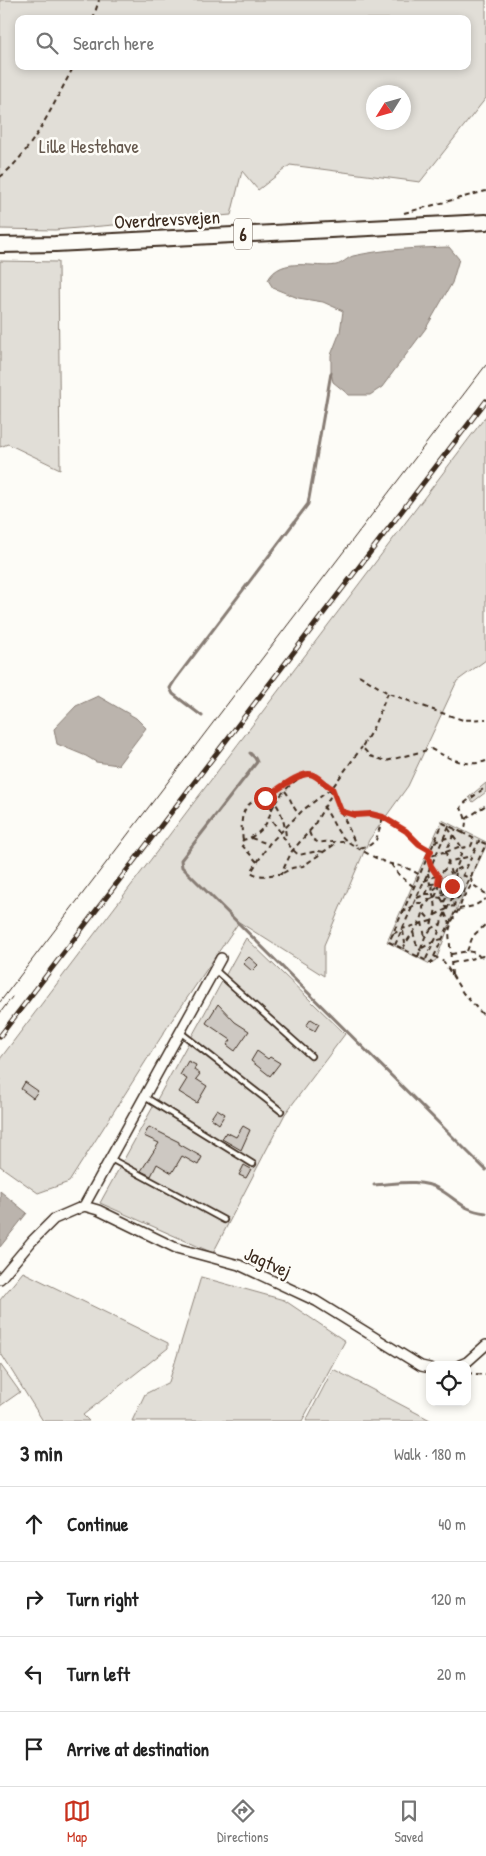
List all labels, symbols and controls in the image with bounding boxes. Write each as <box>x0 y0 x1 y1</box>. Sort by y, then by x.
search box <box>15 15 471 70</box>
icon: search <box>33 29 61 57</box>
text: Search here <box>73 30 154 56</box>
north arrow <box>366 85 411 130</box>
park label: Lille Hestehave <box>39 133 139 159</box>
street label: Overdrevsvejen <box>113 203 221 235</box>
road number: 6 <box>234 218 252 250</box>
route start <box>254 787 277 810</box>
route end <box>441 875 464 898</box>
street label: Jagtvej <box>240 1240 296 1284</box>
map controls <box>426 1361 471 1406</box>
button: locate <box>426 1361 471 1406</box>
text: 3 min <box>20 1439 63 1468</box>
text: Walk · 180 m <box>394 1443 466 1465</box>
icon: ahead <box>20 1510 48 1538</box>
text: Continue <box>67 1511 128 1537</box>
text: 40 m <box>438 1513 466 1535</box>
icon: right <box>20 1585 48 1613</box>
text: Turn right <box>67 1586 138 1612</box>
text: 120 m <box>431 1588 466 1610</box>
icon: left <box>20 1660 48 1688</box>
text: Turn left <box>67 1661 130 1687</box>
text: 20 m <box>437 1663 466 1685</box>
icon: arrive <box>20 1735 48 1763</box>
text: Arrive at destination <box>67 1736 209 1762</box>
tab: Map <box>63 1797 91 1846</box>
tab: Directions <box>217 1797 268 1846</box>
tab: Saved <box>394 1797 423 1846</box>

